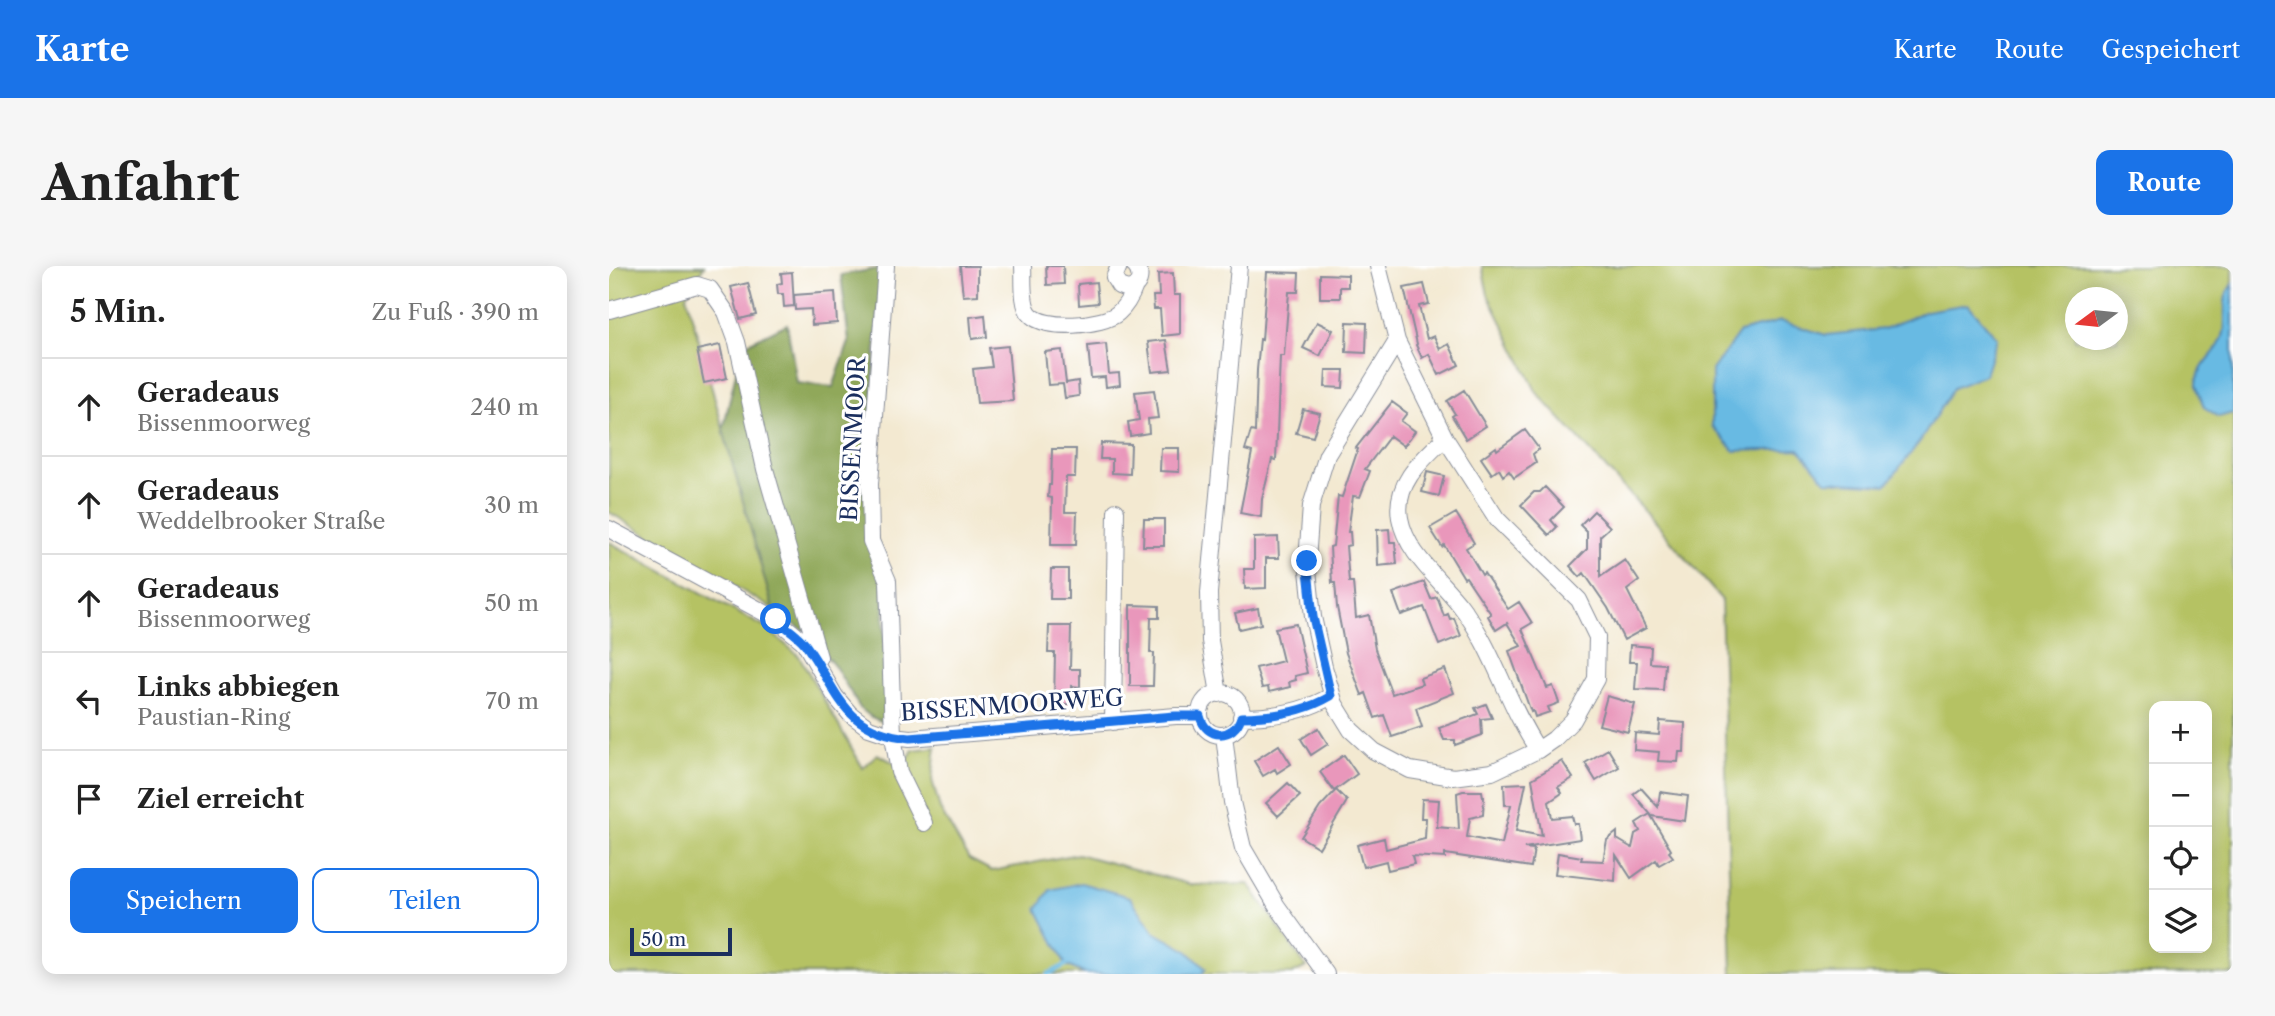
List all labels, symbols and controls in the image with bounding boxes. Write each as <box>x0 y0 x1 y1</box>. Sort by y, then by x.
text: Karte <box>35 29 130 70</box>
text: Karte <box>1893 35 1957 64</box>
text: Route <box>1995 35 2064 64</box>
text: Gespeichert <box>2102 35 2240 64</box>
button: Route <box>2096 150 2233 215</box>
text: Anfahrt <box>42 152 240 213</box>
north arrow <box>2065 287 2128 350</box>
text: 5 Min. <box>70 293 166 330</box>
text: Zu Fuß · 390 m <box>372 298 539 326</box>
street label: BISSENMOOR <box>835 355 871 522</box>
text: Geradeaus <box>137 377 279 409</box>
icon: ahead <box>70 388 108 426</box>
text: 240 m <box>470 393 539 421</box>
text: Bissenmoorweg <box>137 409 310 437</box>
text: Geradeaus <box>137 475 279 507</box>
icon: ahead <box>70 486 108 524</box>
text: 30 m <box>484 491 539 519</box>
text: Weddelbrooker Straße <box>137 507 385 535</box>
route end <box>1291 545 1322 576</box>
text: Geradeaus <box>137 573 279 605</box>
icon: ahead <box>70 584 108 622</box>
text: 50 m <box>484 589 539 617</box>
route start <box>760 603 791 634</box>
text: Bissenmoorweg <box>137 605 310 633</box>
text: Links abbiegen <box>137 671 340 703</box>
icon: left <box>70 682 108 720</box>
street label: BISSENMOORWEG <box>900 683 1124 727</box>
text: 70 m <box>486 687 539 715</box>
map controls <box>2149 701 2212 953</box>
button: + <box>2149 701 2212 764</box>
text: Paustian-Ring <box>137 703 290 731</box>
button: − <box>2149 764 2212 827</box>
icon: arrive <box>70 780 108 818</box>
text: Ziel erreicht <box>137 783 304 815</box>
button: locate <box>2149 827 2212 890</box>
button: Speichern <box>70 868 298 933</box>
button: Teilen <box>312 868 539 933</box>
button: layers <box>2149 890 2212 953</box>
scale bar <box>630 925 731 957</box>
text: 50 m <box>641 928 686 951</box>

